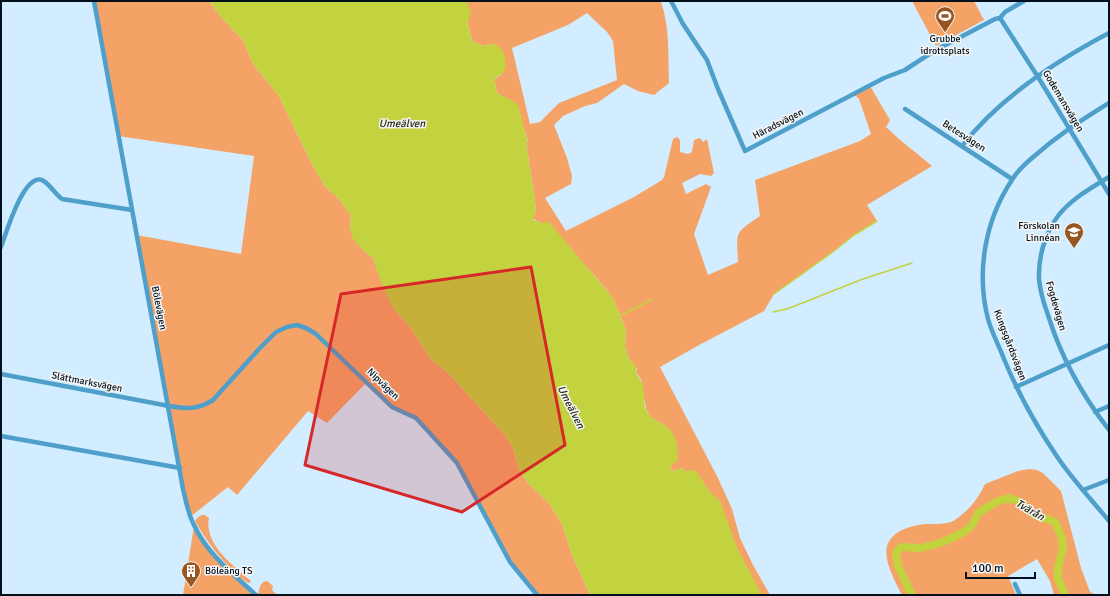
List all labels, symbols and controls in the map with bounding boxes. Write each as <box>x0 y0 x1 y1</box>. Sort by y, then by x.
sports icon: Grubbe idrottsplats <box>934 5 956 33</box>
place label: Grubbe idrottsplats <box>920 33 970 57</box>
street label: Godemansvägen <box>1040 68 1086 134</box>
street label: Häradsvägen <box>751 106 805 142</box>
water label: Umeälven <box>379 117 426 130</box>
street label: Betesvägen <box>940 118 988 154</box>
place label: Förskolan Linnéan <box>1018 220 1060 244</box>
school or university icon: Förskolan Linnéan <box>1063 221 1085 249</box>
street label: Fogdevägen <box>1043 280 1069 332</box>
street label: Bölevägen <box>149 285 169 331</box>
street label: Kungsgårdsvägen <box>991 308 1029 382</box>
street label: Nipvägen <box>364 366 402 402</box>
street label: Slättmarksvägen <box>51 369 123 395</box>
water label: Umeälven <box>555 383 588 432</box>
water label: Tvärån <box>1013 497 1047 524</box>
scale bar <box>966 554 1035 580</box>
building icon: Böleäng TS <box>180 560 202 588</box>
text: 100 m <box>972 561 1004 576</box>
place label: Böleäng TS <box>205 565 253 577</box>

